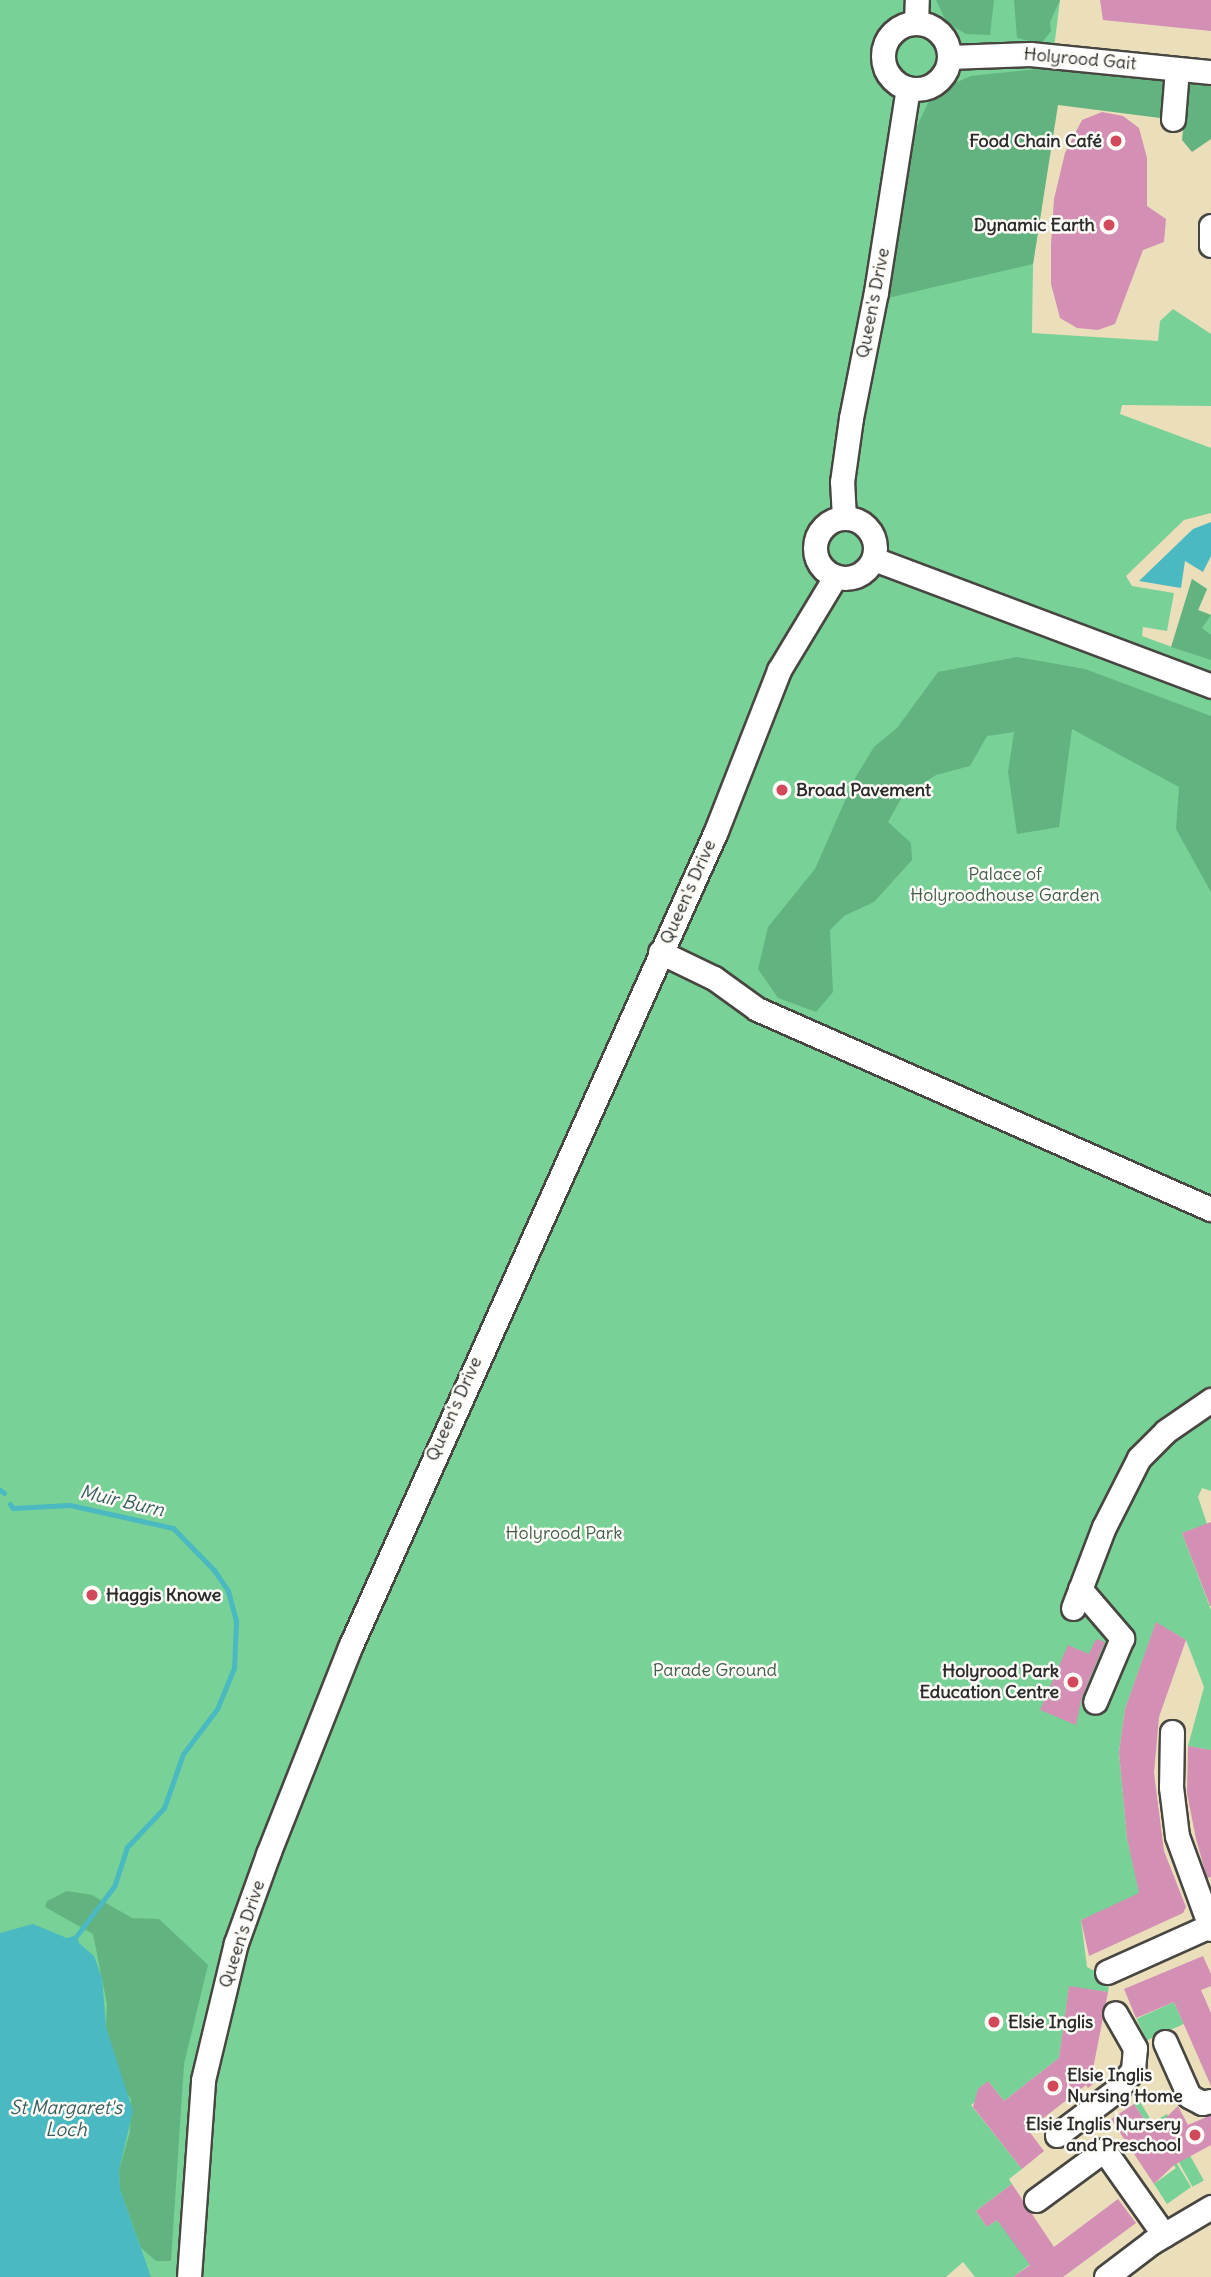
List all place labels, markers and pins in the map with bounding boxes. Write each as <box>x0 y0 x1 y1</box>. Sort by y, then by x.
place label: Food Chain Café <box>969 130 1102 152</box>
marker: Food Chain Café <box>1108 133 1124 149</box>
place label: Dynamic Earth <box>974 214 1095 236</box>
marker: Dynamic Earth <box>1101 217 1117 233</box>
place label: Broad Pavement <box>796 779 931 801</box>
marker: Broad Pavement <box>774 782 790 798</box>
place label: Haggis Knowe <box>106 1584 221 1606</box>
marker: Haggis Knowe <box>84 1587 100 1603</box>
place label: Holyrood Park Education Centre <box>920 1661 1059 1704</box>
marker: Holyrood Park Education Centre <box>1065 1674 1081 1690</box>
place label: Elsie Inglis <box>1008 2011 1093 2033</box>
marker: Elsie Inglis <box>986 2014 1002 2030</box>
place label: Elsie Inglis Nursing Home <box>1067 2065 1183 2108</box>
marker: Elsie Inglis Nursing Home <box>1045 2078 1061 2094</box>
place label: Elsie Inglis Nursery and Preschool <box>1026 2114 1181 2156</box>
marker: Elsie Inglis Nursery and Preschool <box>1187 2127 1203 2143</box>

